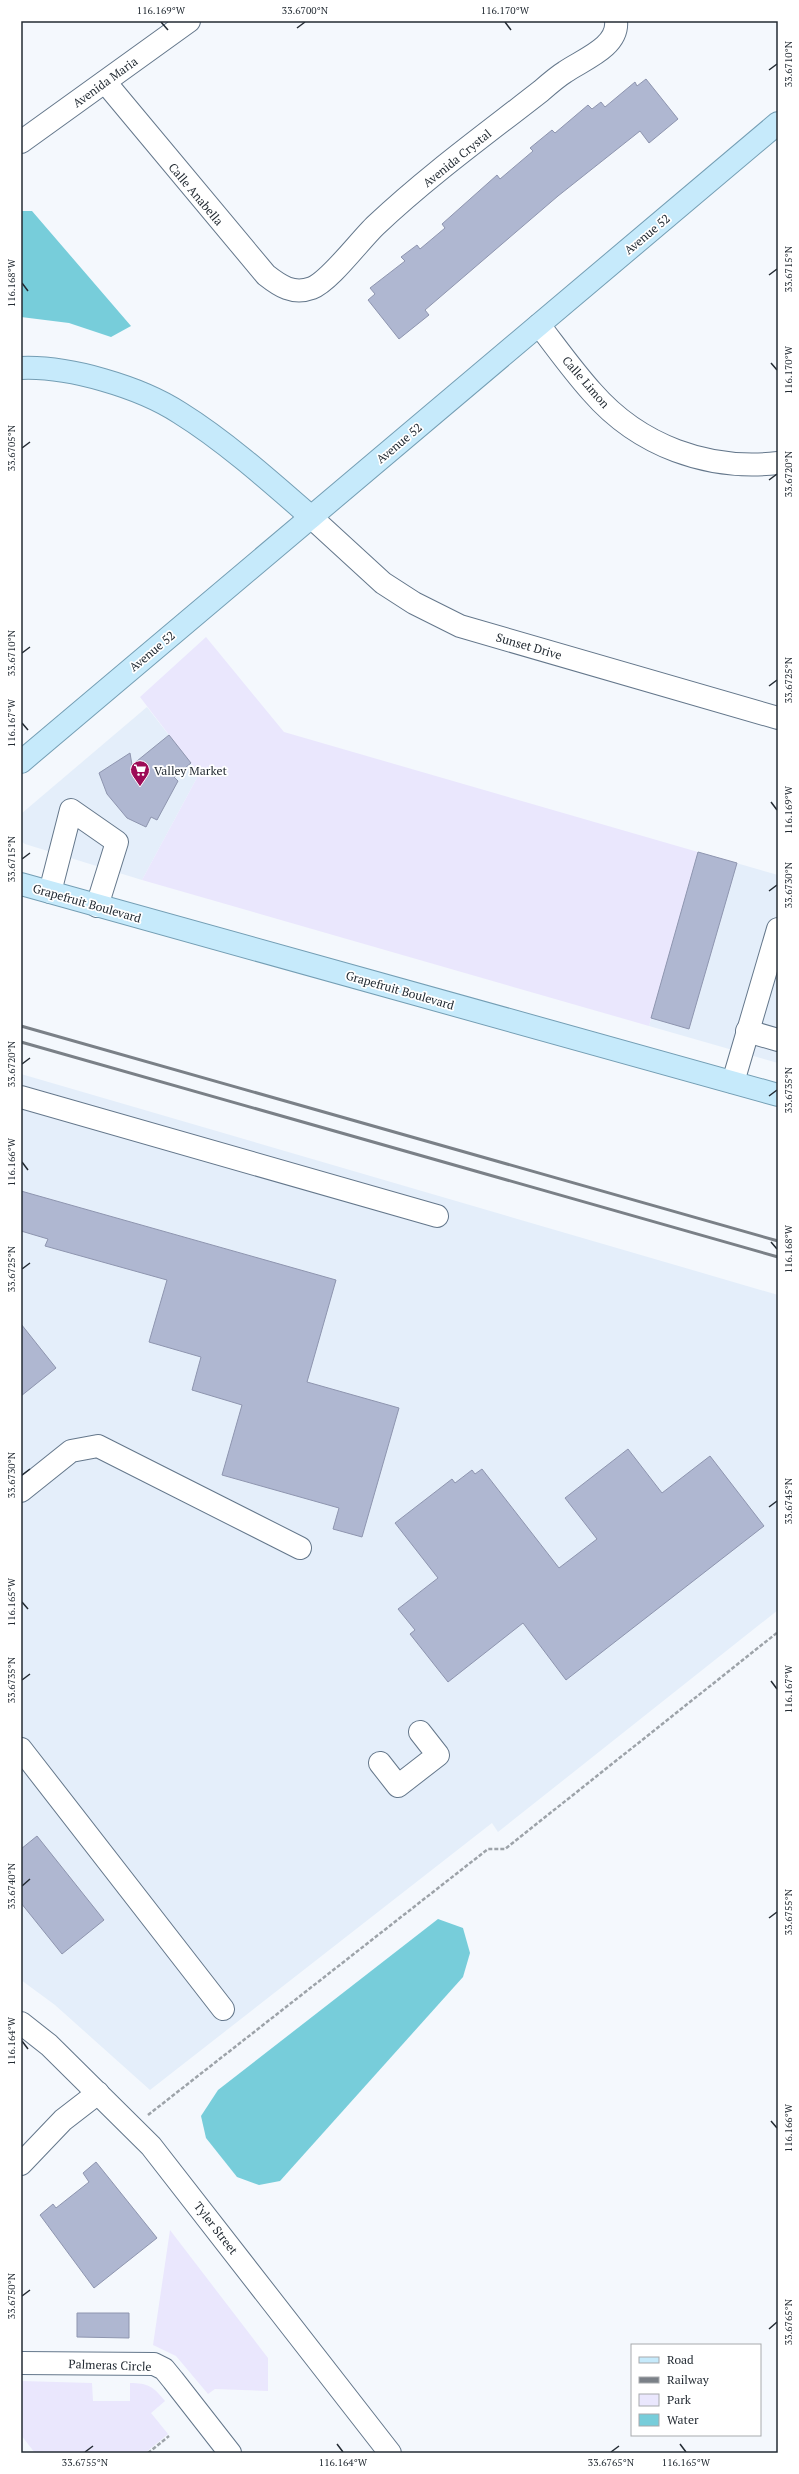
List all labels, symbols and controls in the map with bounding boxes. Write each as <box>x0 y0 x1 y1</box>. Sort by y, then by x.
text: 116.169°W <box>137 4 186 17</box>
text: 33.6700°N <box>282 4 329 17</box>
text: 116.170°W <box>481 4 530 17</box>
text: 33.6710°N <box>782 40 795 87</box>
street label: Avenida Maria <box>70 53 140 111</box>
street label: Avenida Crystal <box>420 126 494 190</box>
street label: Calle Anabella <box>166 160 226 228</box>
street label: Avenue 52 <box>621 211 673 257</box>
text: 33.6715°N <box>782 245 795 292</box>
text: 116.168°W <box>5 258 18 307</box>
text: 116.170°W <box>782 345 795 394</box>
street label: Calle Limon <box>559 353 613 411</box>
street label: Avenue 52 <box>373 420 425 466</box>
text: 33.6705°N <box>5 424 18 471</box>
text: 33.6720°N <box>782 450 795 497</box>
street label: Avenue 52 <box>126 628 178 674</box>
text: 33.6710°N <box>5 629 18 676</box>
street label: Sunset Drive <box>494 629 564 663</box>
text: 33.6725°N <box>782 656 795 703</box>
text: 116.167°W <box>5 698 18 747</box>
supermarket icon: Valley Market <box>129 759 151 787</box>
place label: Valley Market <box>154 763 227 778</box>
text: 116.169°W <box>782 785 795 834</box>
text: 33.6715°N <box>5 835 18 882</box>
text: 33.6730°N <box>782 861 795 908</box>
street label: Grapefruit Boulevard <box>31 880 143 926</box>
street label: Grapefruit Boulevard <box>344 967 456 1013</box>
text: 33.6720°N <box>5 1040 18 1087</box>
text: 33.6735°N <box>782 1066 795 1113</box>
text: 116.166°W <box>5 1137 18 1186</box>
text: 116.168°W <box>782 1224 795 1273</box>
text: 33.6725°N <box>5 1245 18 1292</box>
text: 33.6730°N <box>5 1451 18 1498</box>
text: 33.6745°N <box>782 1477 795 1524</box>
text: 116.165°W <box>5 1577 18 1626</box>
text: 33.6735°N <box>5 1656 18 1703</box>
text: 116.167°W <box>782 1664 795 1713</box>
text: 33.6740°N <box>5 1862 18 1909</box>
text: 33.6755°N <box>782 1888 795 1935</box>
text: 116.164°W <box>5 2016 18 2065</box>
text: 116.166°W <box>782 2103 795 2152</box>
street label: Tyler Street <box>191 2199 242 2258</box>
text: 33.6750°N <box>5 2272 18 2319</box>
text: 33.6765°N <box>782 2298 795 2345</box>
legend <box>631 2344 761 2436</box>
text: Road <box>667 2352 694 2367</box>
street label: Palmeras Circle <box>68 2356 152 2374</box>
text: Railway <box>667 2372 710 2387</box>
text: Park <box>667 2392 692 2407</box>
text: Water <box>667 2412 699 2427</box>
text: 33.6755°N <box>62 2456 109 2469</box>
text: 116.164°W <box>319 2456 368 2469</box>
text: 33.6765°N <box>588 2456 635 2469</box>
text: 116.165°W <box>662 2456 711 2469</box>

